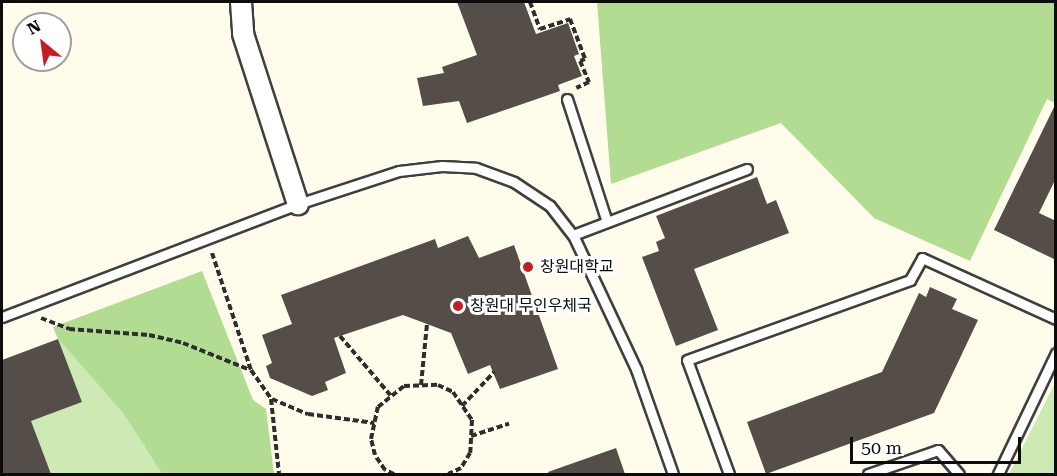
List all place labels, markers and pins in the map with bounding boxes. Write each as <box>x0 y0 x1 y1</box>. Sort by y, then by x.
place label: 창원대학교 <box>540 257 614 277</box>
marker: 창원대학교 <box>521 260 535 274</box>
place label: 창원대 무인우체국 <box>470 296 592 316</box>
marker: 창원대 무인우체국 <box>451 299 465 313</box>

